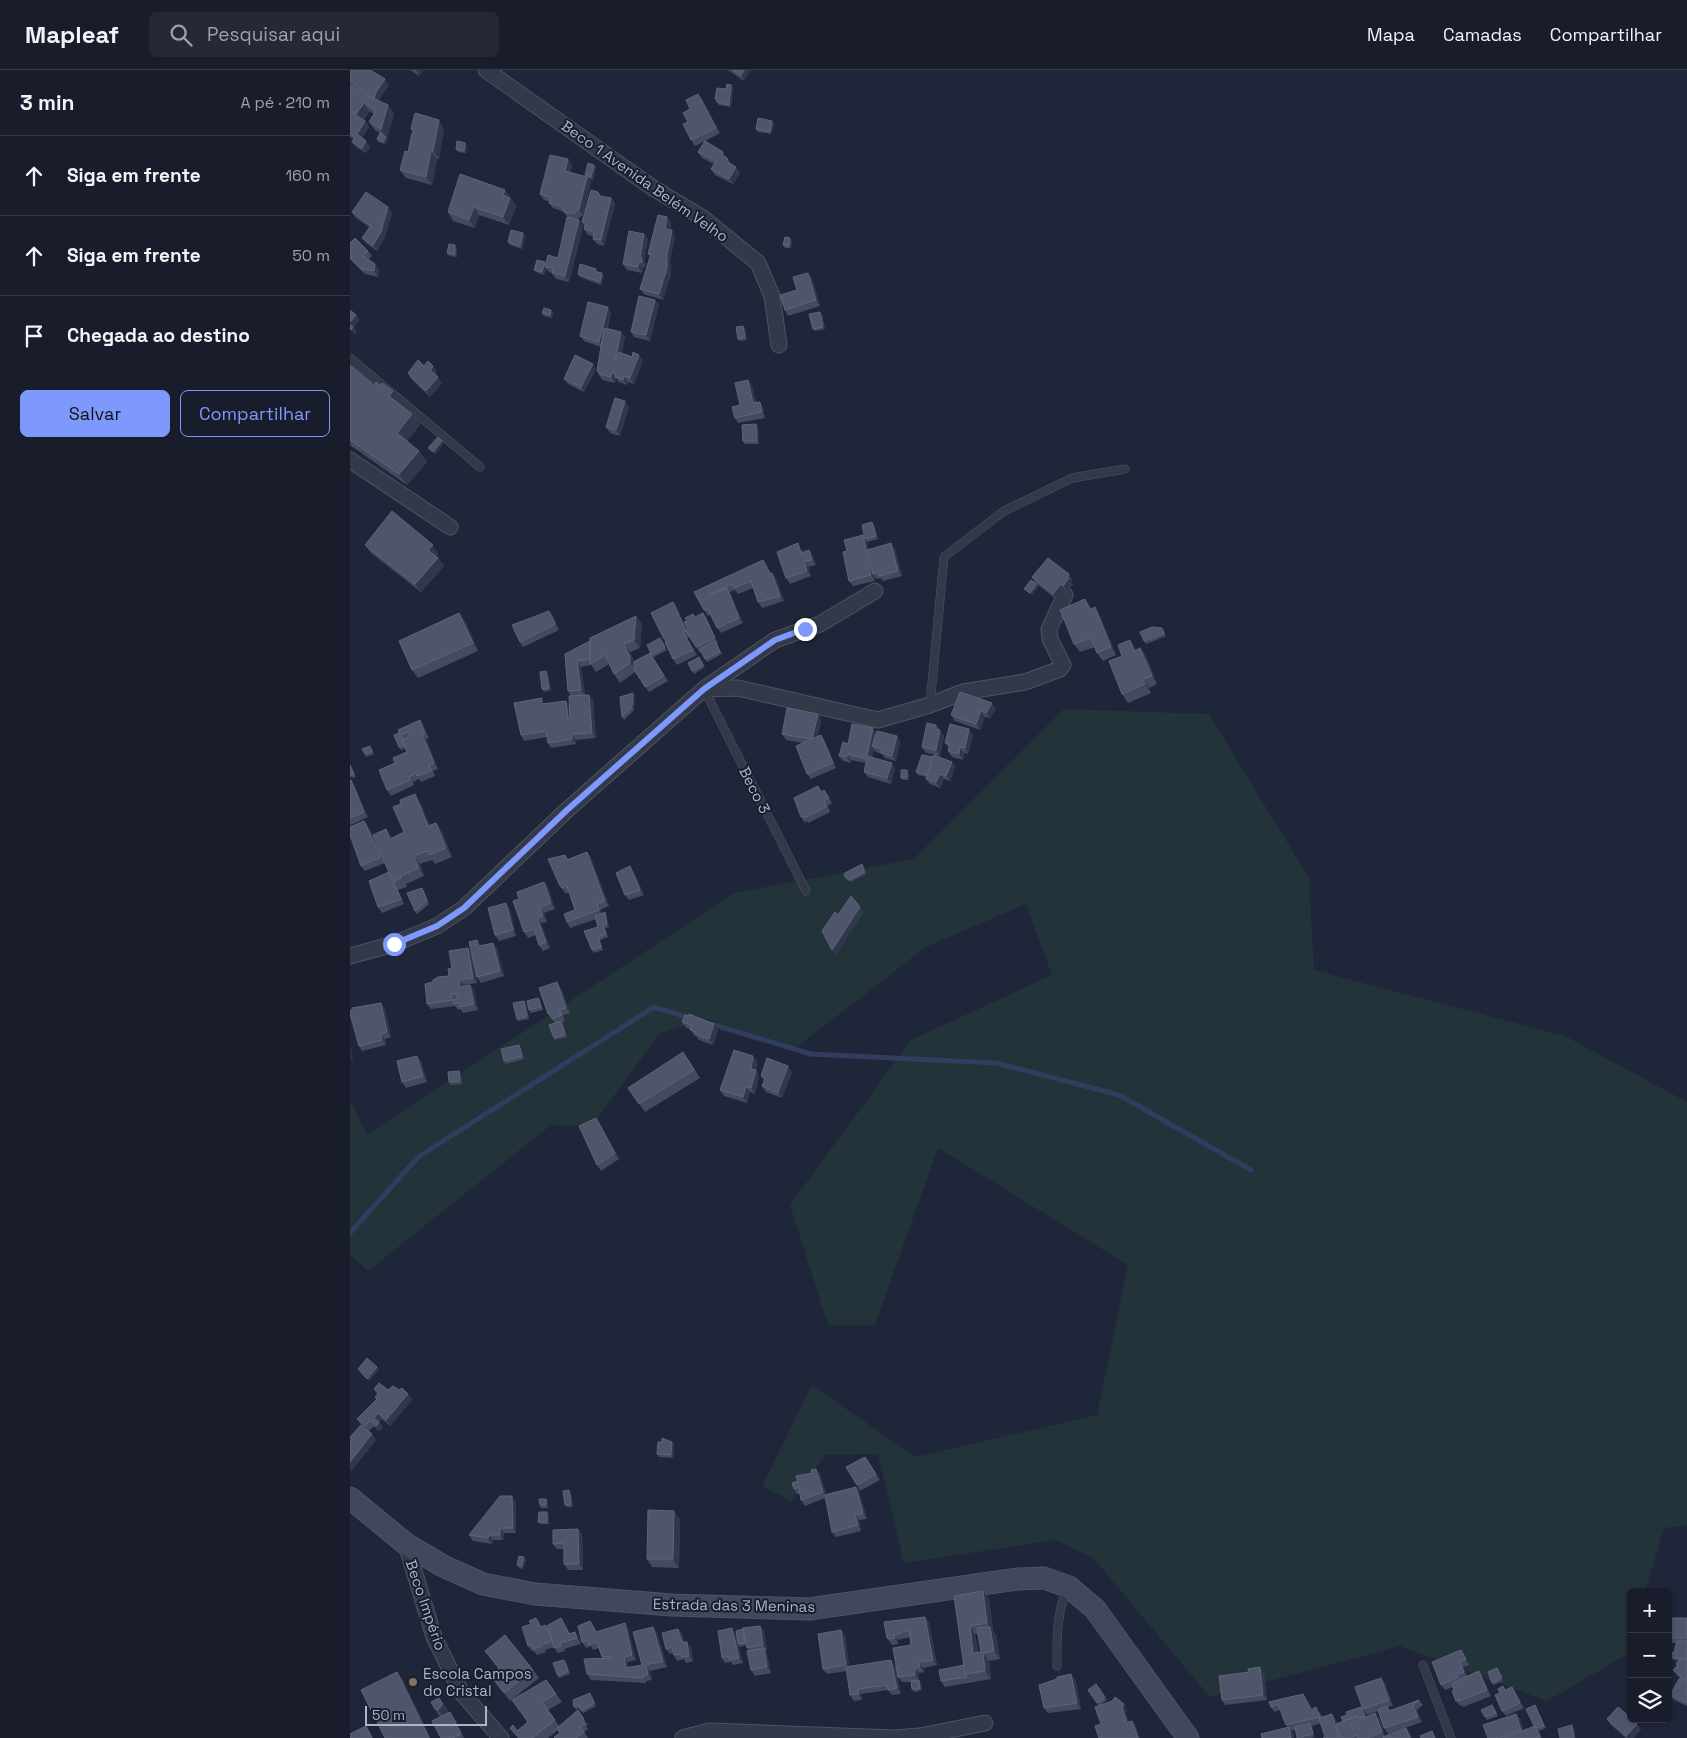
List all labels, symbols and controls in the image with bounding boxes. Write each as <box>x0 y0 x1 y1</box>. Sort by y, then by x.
search box <box>149 12 499 57</box>
text: Mapleaf <box>25 19 119 50</box>
icon: search <box>167 21 195 49</box>
text: Pesquisar aqui <box>207 22 340 47</box>
text: Mapa <box>1367 23 1415 46</box>
text: Camadas <box>1443 23 1522 46</box>
text: Compartilhar <box>1550 23 1662 46</box>
text: 3 min <box>20 89 75 116</box>
text: A pé · 210 m <box>241 92 330 113</box>
street label: Beco 1 Avenida Belém Velho <box>558 116 732 246</box>
icon: ahead <box>20 162 48 190</box>
text: Siga em frente <box>67 163 201 188</box>
text: 160 m <box>285 165 330 186</box>
icon: ahead <box>20 242 48 270</box>
text: Siga em frente <box>67 243 201 268</box>
text: 50 m <box>292 245 330 266</box>
icon: arrive <box>20 322 48 350</box>
text: Chegada ao destino <box>67 323 250 348</box>
button: Salvar <box>20 390 170 437</box>
button: Compartilhar <box>180 390 330 437</box>
route end <box>794 618 817 641</box>
street label: Beco 3 <box>735 763 775 817</box>
route start <box>383 933 406 956</box>
street label: Beco Império <box>402 1557 450 1653</box>
map controls <box>1627 1588 1672 1723</box>
button: + <box>1627 1588 1672 1633</box>
street label: Estrada das 3 Meninas <box>653 1594 815 1616</box>
button: − <box>1627 1633 1672 1678</box>
place label: Escola Campos do Cristal <box>423 1664 532 1700</box>
marker: Escola Campos do Cristal <box>407 1676 419 1688</box>
button: layers <box>1627 1678 1672 1723</box>
scale bar <box>365 1703 488 1726</box>
text: 50 m <box>372 1706 405 1724</box>

